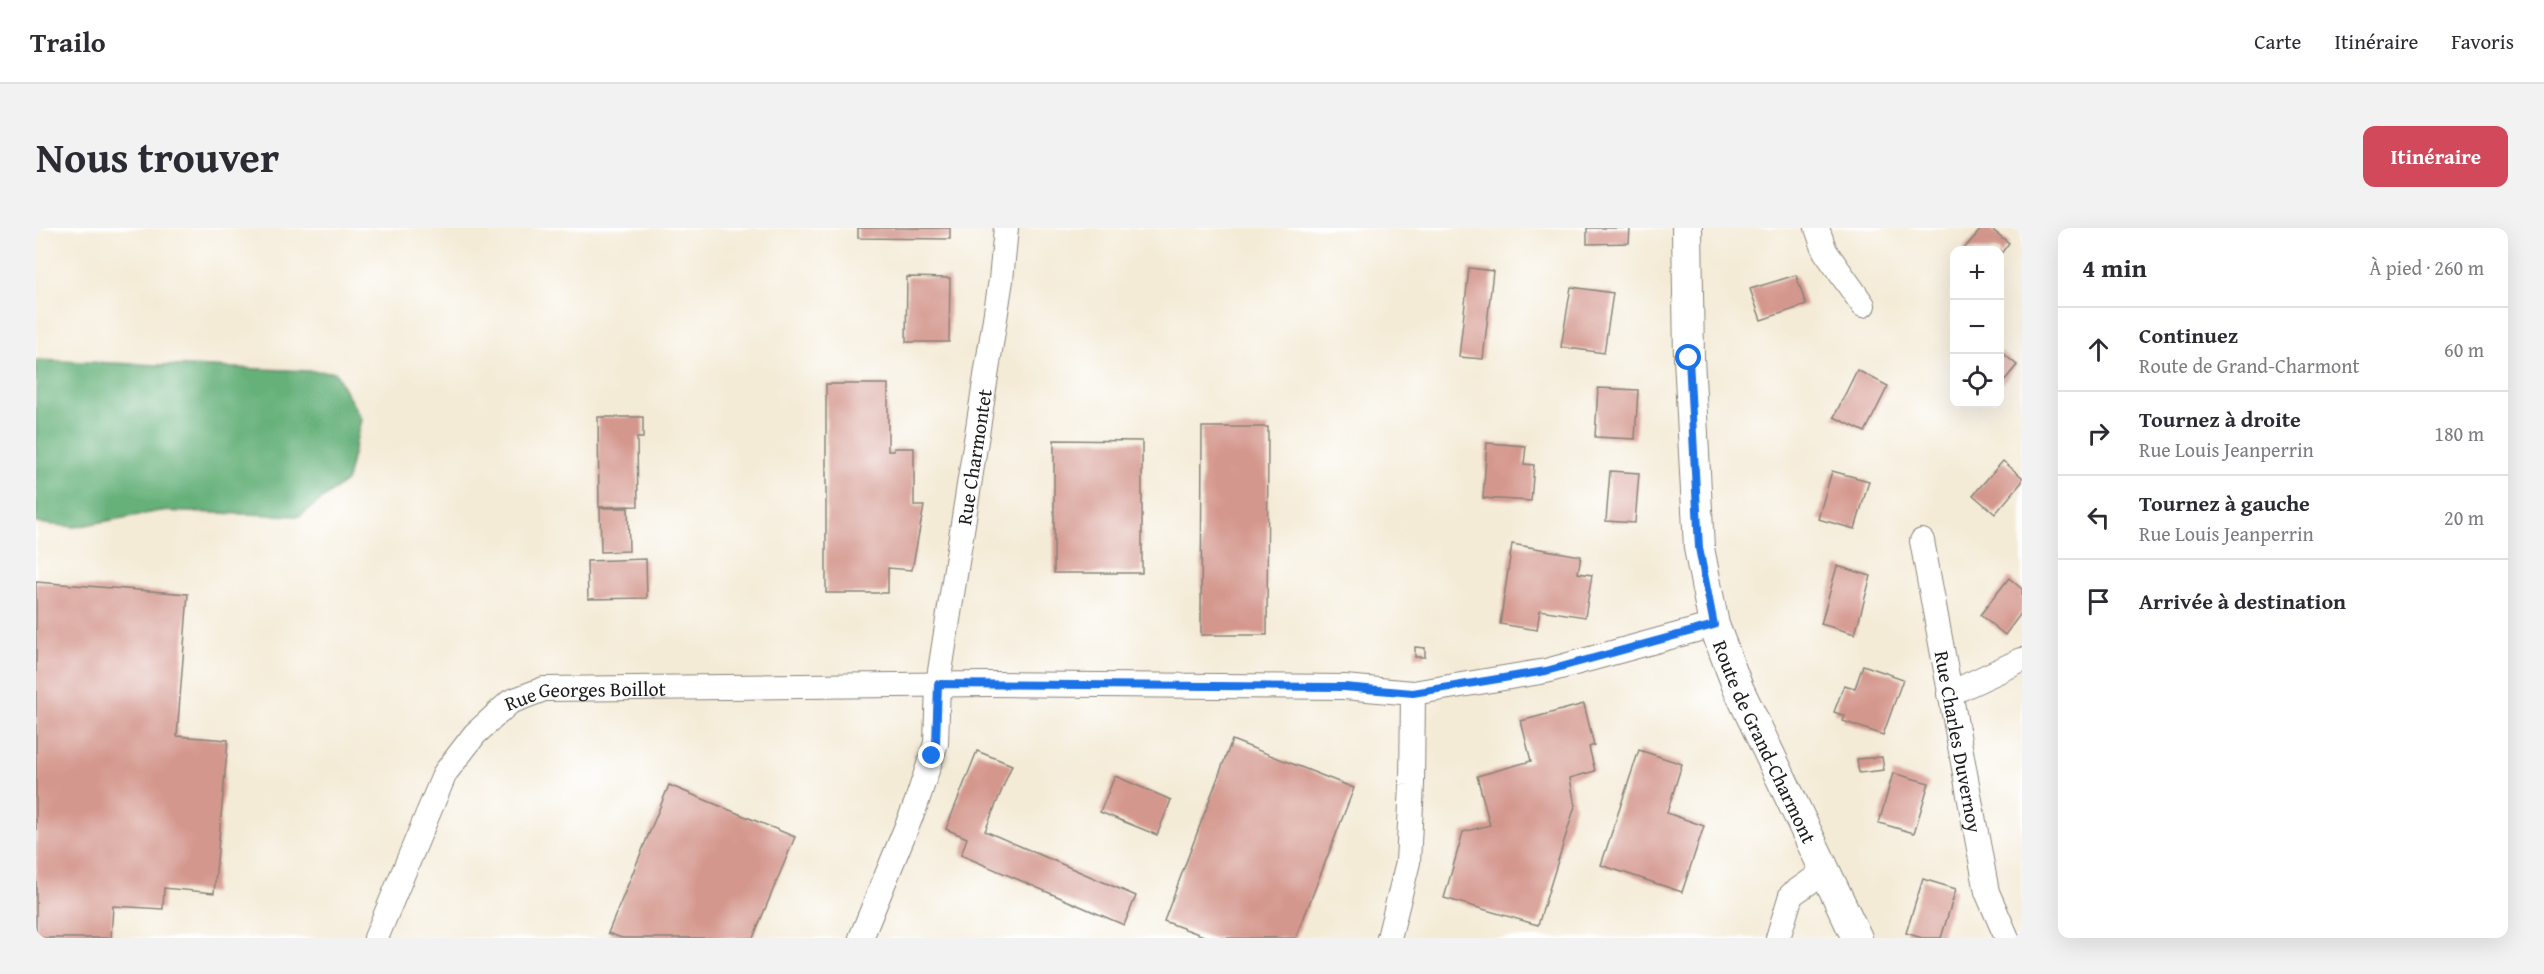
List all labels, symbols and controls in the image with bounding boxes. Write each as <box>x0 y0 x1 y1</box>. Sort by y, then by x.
text: Trailo <box>30 21 106 62</box>
text: Carte <box>2254 26 2301 57</box>
text: Itinéraire <box>2334 26 2418 57</box>
text: Favoris <box>2451 26 2514 57</box>
text: Nous trouver <box>36 126 279 187</box>
button: Itinéraire <box>2363 126 2508 187</box>
map controls <box>1950 246 2004 408</box>
button: + <box>1950 246 2004 300</box>
text: 4 min <box>2082 248 2147 287</box>
text: À pied · 260 m <box>2369 253 2484 282</box>
button: − <box>1950 300 2004 354</box>
text: Continuez <box>2139 319 2238 351</box>
icon: ahead <box>2082 333 2115 366</box>
text: 60 m <box>2444 335 2484 364</box>
route start <box>1675 344 1701 370</box>
text: Route de Grand-Charmont <box>2139 351 2360 380</box>
button: locate <box>1950 354 2004 408</box>
street label: Rue Charmontet <box>949 387 998 527</box>
text: Tournez à droite <box>2139 403 2301 435</box>
icon: right <box>2082 417 2115 450</box>
text: 180 m <box>2434 419 2484 448</box>
text: Rue Louis Jeanperrin <box>2139 435 2314 464</box>
text: Tournez à gauche <box>2139 487 2310 519</box>
icon: left <box>2082 501 2115 534</box>
text: 20 m <box>2444 503 2484 532</box>
text: Rue Louis Jeanperrin <box>2139 519 2314 548</box>
icon: arrive <box>2082 585 2115 618</box>
text: Arrivée à destination <box>2139 585 2346 617</box>
street label: Route de Grand-Charmont <box>1706 636 1824 848</box>
street label: Rue Charles Duvernoy <box>1928 648 1990 835</box>
street label: Rue Georges Boillot <box>500 673 666 717</box>
route end <box>918 742 944 768</box>

